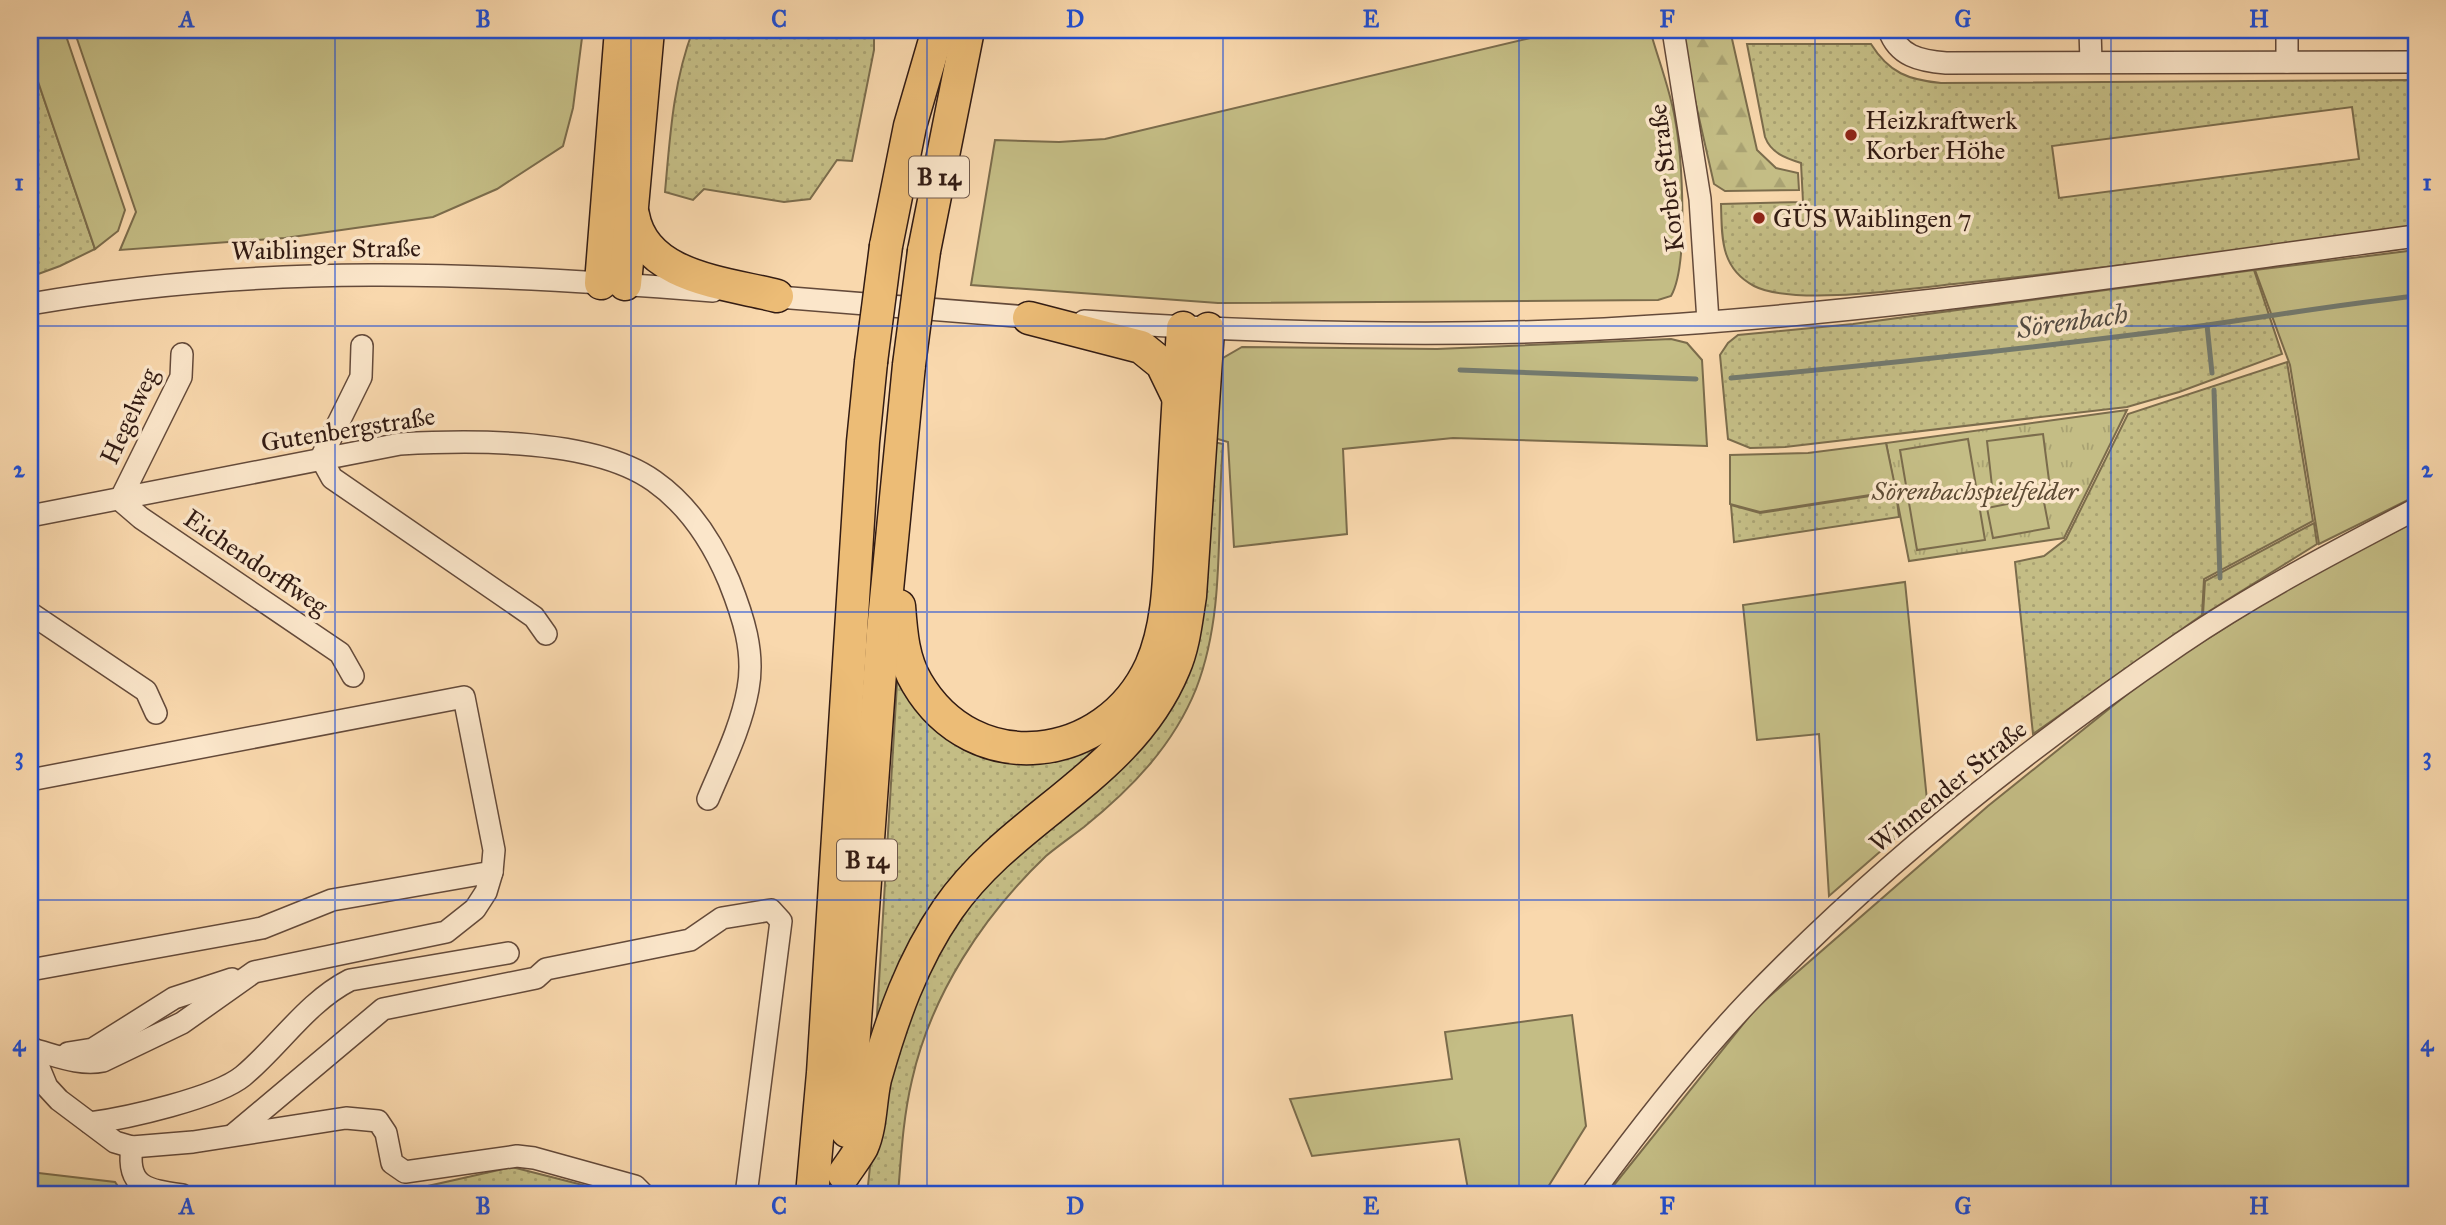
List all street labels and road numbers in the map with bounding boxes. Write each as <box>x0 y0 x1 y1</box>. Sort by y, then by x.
street label: Korber Straße <box>1641 102 1691 254</box>
road number: B 14 <box>909 156 969 197</box>
street label: Waiblinger Straße <box>231 231 421 267</box>
street label: Hegelweg <box>93 362 166 469</box>
street label: Gutenbergstraße <box>259 399 438 459</box>
street label: Eichendorffweg <box>178 502 335 623</box>
street label: Winnender Straße <box>1863 713 2033 859</box>
road number: B 14 <box>837 840 897 880</box>

